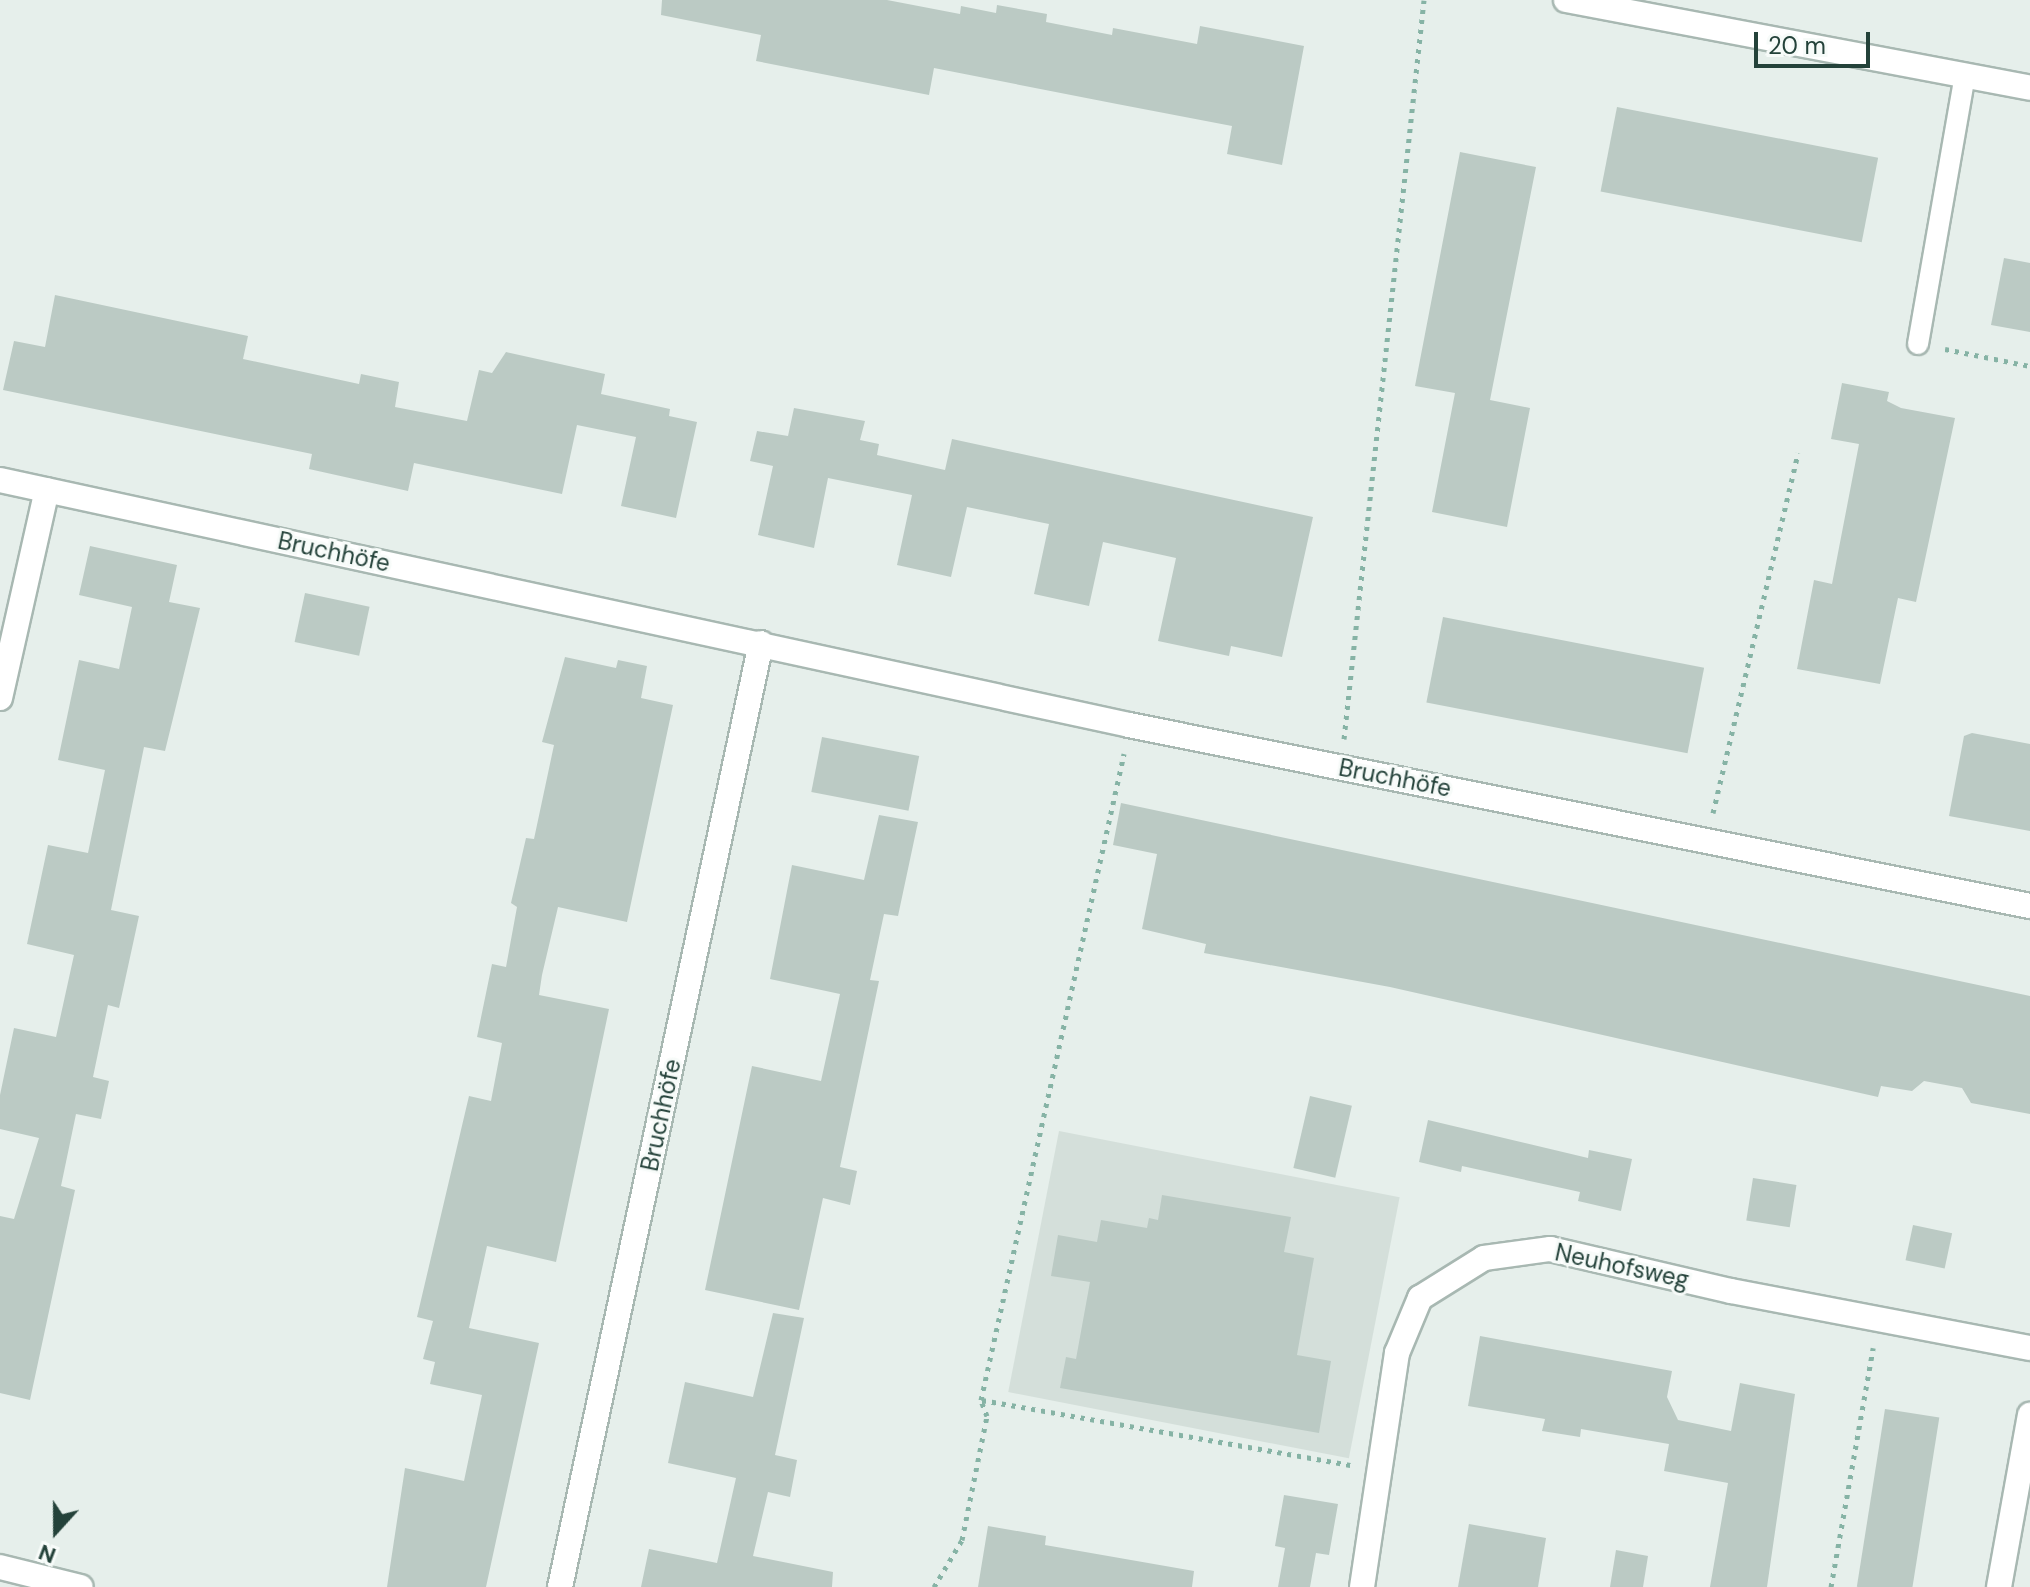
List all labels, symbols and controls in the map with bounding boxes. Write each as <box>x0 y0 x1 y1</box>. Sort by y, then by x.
scale bar <box>1758 16 1874 66</box>
text: 20 m <box>1768 30 1826 61</box>
street label: Bruchhöfe <box>275 526 393 578</box>
street label: Bruchhöfe <box>1336 753 1454 803</box>
street label: Bruchhöfe <box>635 1056 687 1174</box>
street label: Neuhofsweg <box>1552 1238 1692 1294</box>
north arrow <box>16 1491 96 1571</box>
text: N <box>35 1537 60 1570</box>

